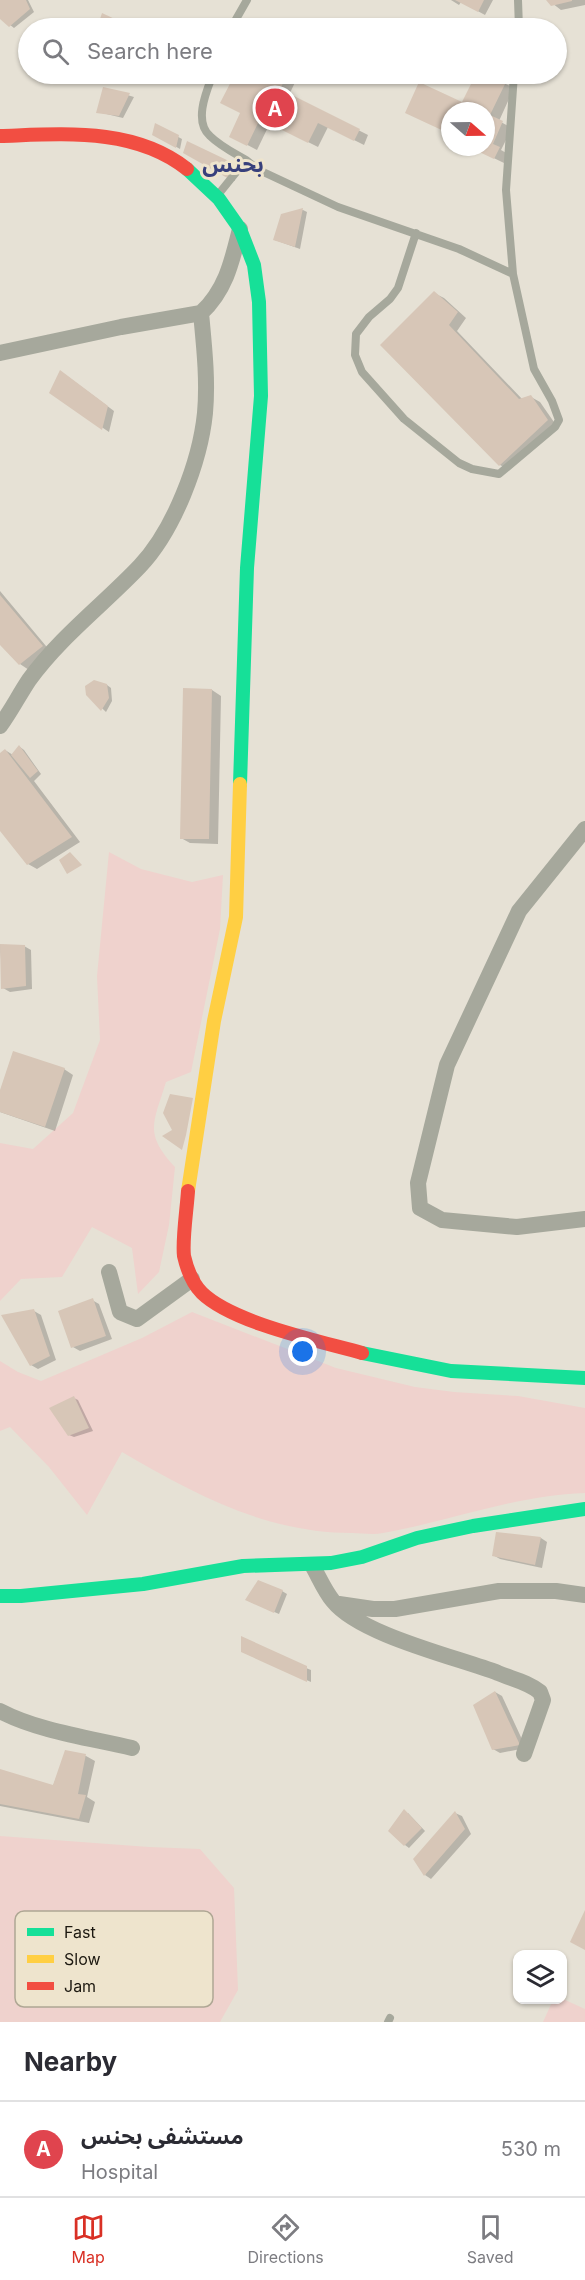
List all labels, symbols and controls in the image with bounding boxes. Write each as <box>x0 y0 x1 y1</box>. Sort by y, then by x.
search box <box>18 18 567 84</box>
icon: search <box>39 35 72 68</box>
text: Search here <box>87 38 213 64</box>
pin: A <box>256 86 294 130</box>
north arrow <box>441 102 495 156</box>
district label: بحنس <box>202 151 264 177</box>
your location <box>288 1337 317 1366</box>
legend <box>15 1911 213 2007</box>
text: Fast <box>64 1922 96 1942</box>
text: Slow <box>64 1949 101 1969</box>
map controls <box>513 1950 567 2004</box>
button: layers <box>513 1950 567 2004</box>
text: Jam <box>64 1976 96 1996</box>
text: Nearby <box>24 2046 117 2077</box>
text: مستشفى بحنس <box>81 2123 244 2149</box>
text: A <box>36 2137 51 2161</box>
text: 530 m <box>501 2137 561 2161</box>
text: Hospital <box>81 2160 158 2184</box>
tab: Map <box>71 2211 105 2267</box>
tab: Directions <box>248 2211 324 2267</box>
tab: Saved <box>467 2211 514 2267</box>

